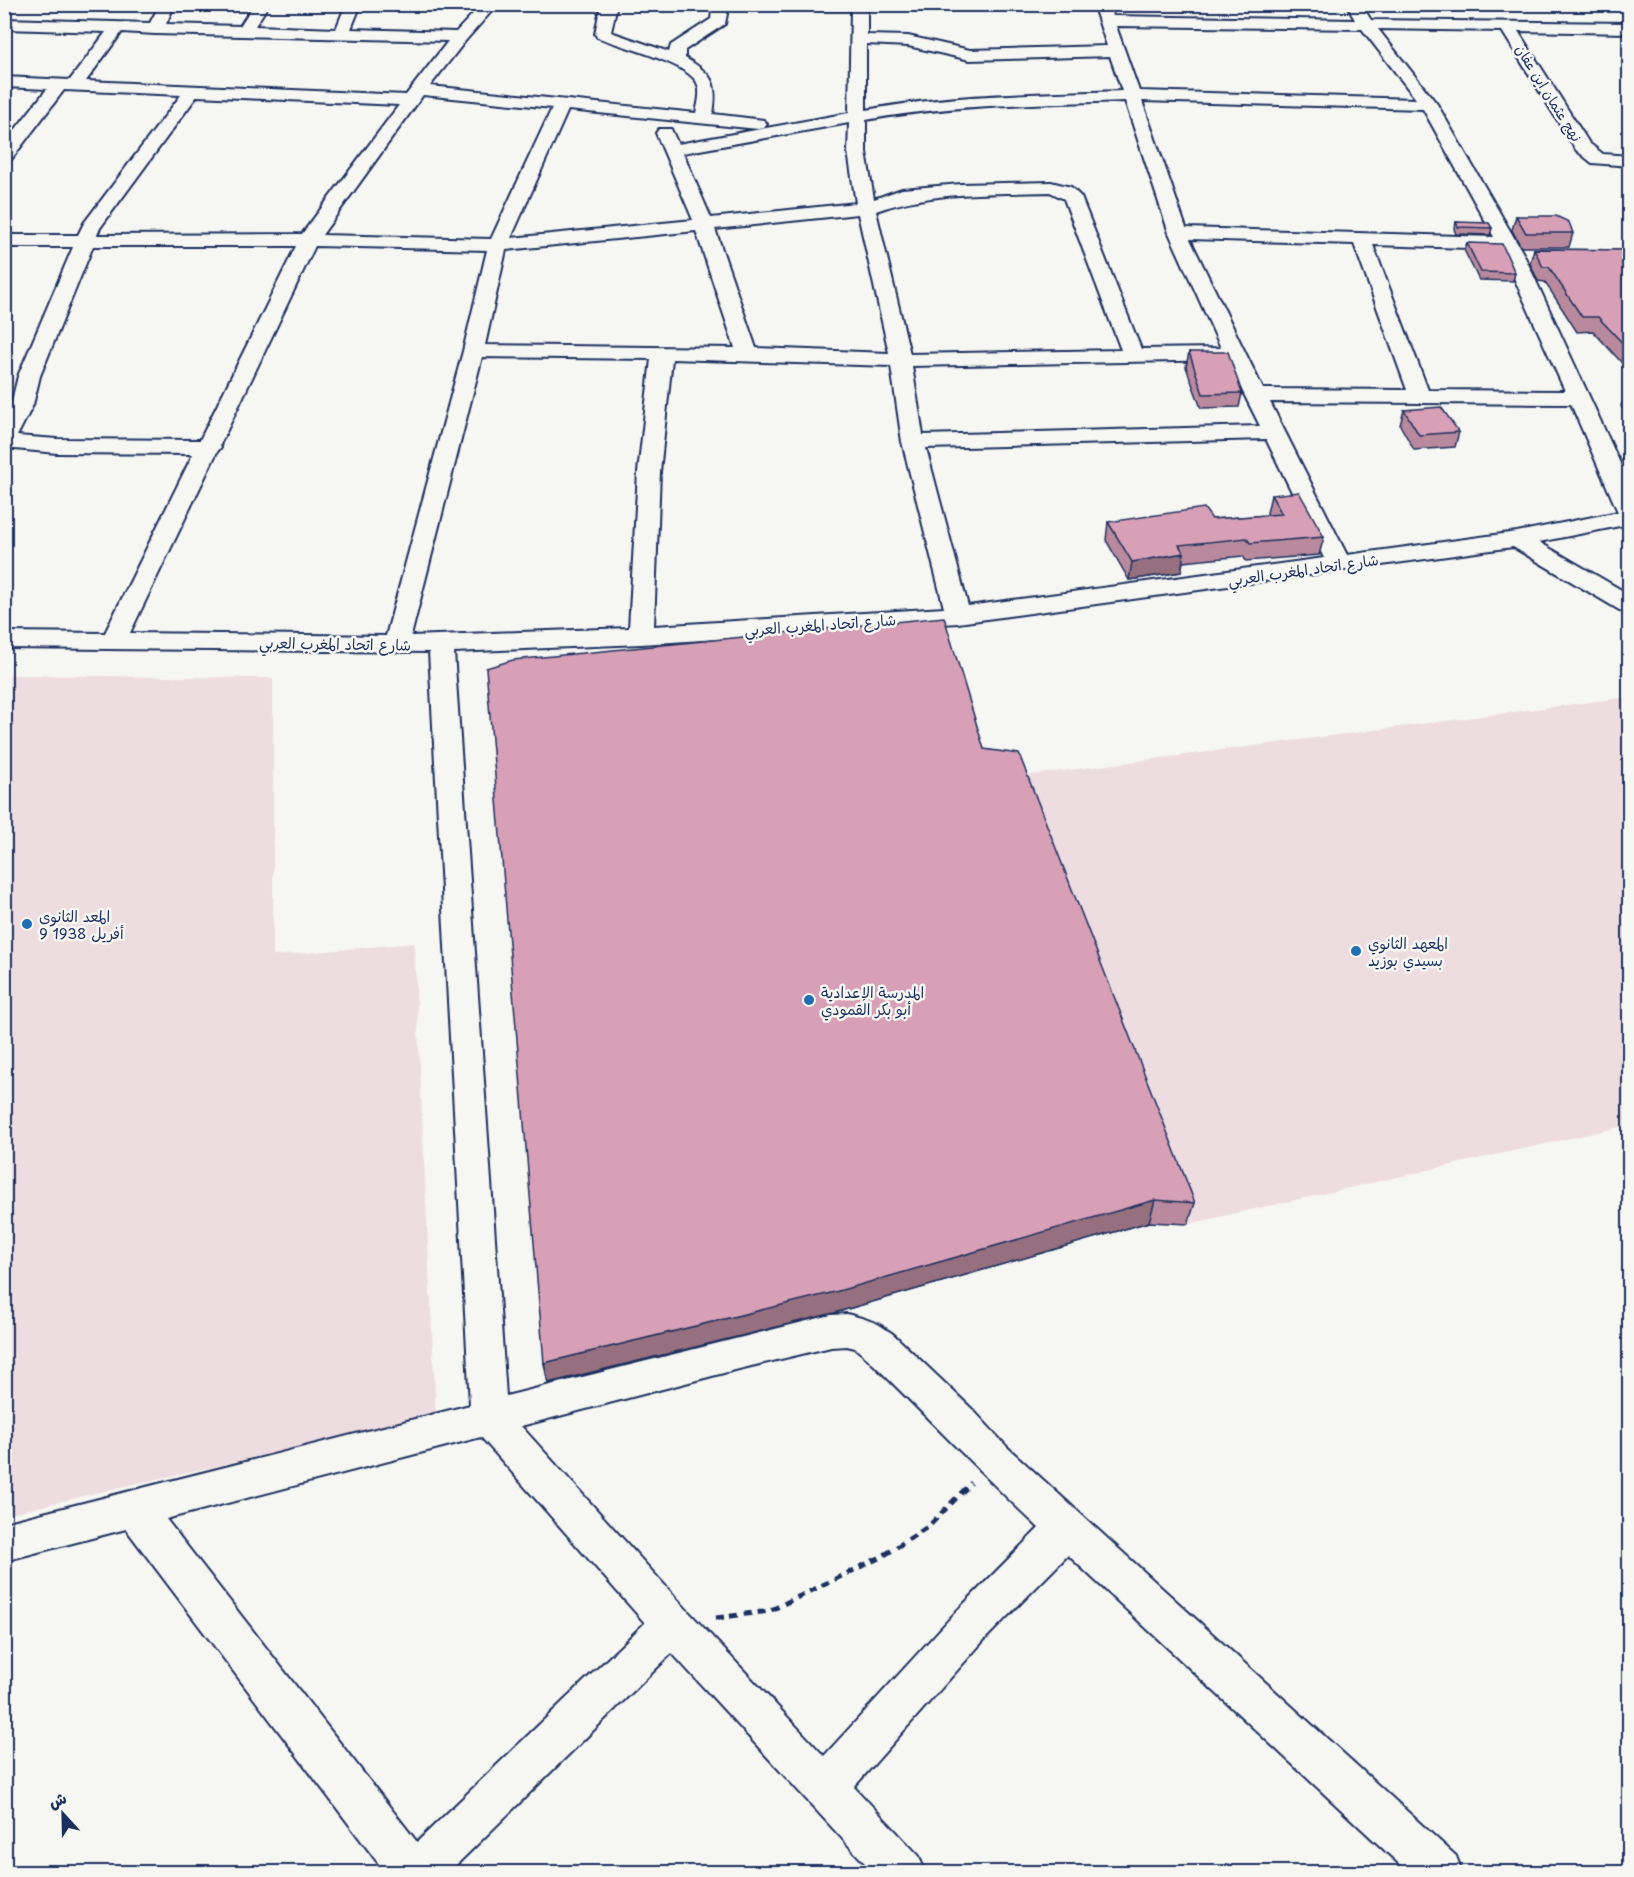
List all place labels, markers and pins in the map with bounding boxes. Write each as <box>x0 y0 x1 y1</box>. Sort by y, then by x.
place label: المعد الثانوي 9 أفريل 1938 <box>39 904 124 944</box>
marker: المعد الثانوي 9 أفريل 1938 <box>20 917 34 931</box>
place label: المعهد الثانوي بسيدي بوزيد <box>1368 931 1448 972</box>
marker: المعهد الثانوي بسيدي بوزيد <box>1349 944 1363 958</box>
place label: المدرسة الإعدادية أبو بكر القمودي <box>821 980 924 1021</box>
marker: المدرسة الإعدادية أبو بكر القمودي <box>802 993 816 1007</box>

